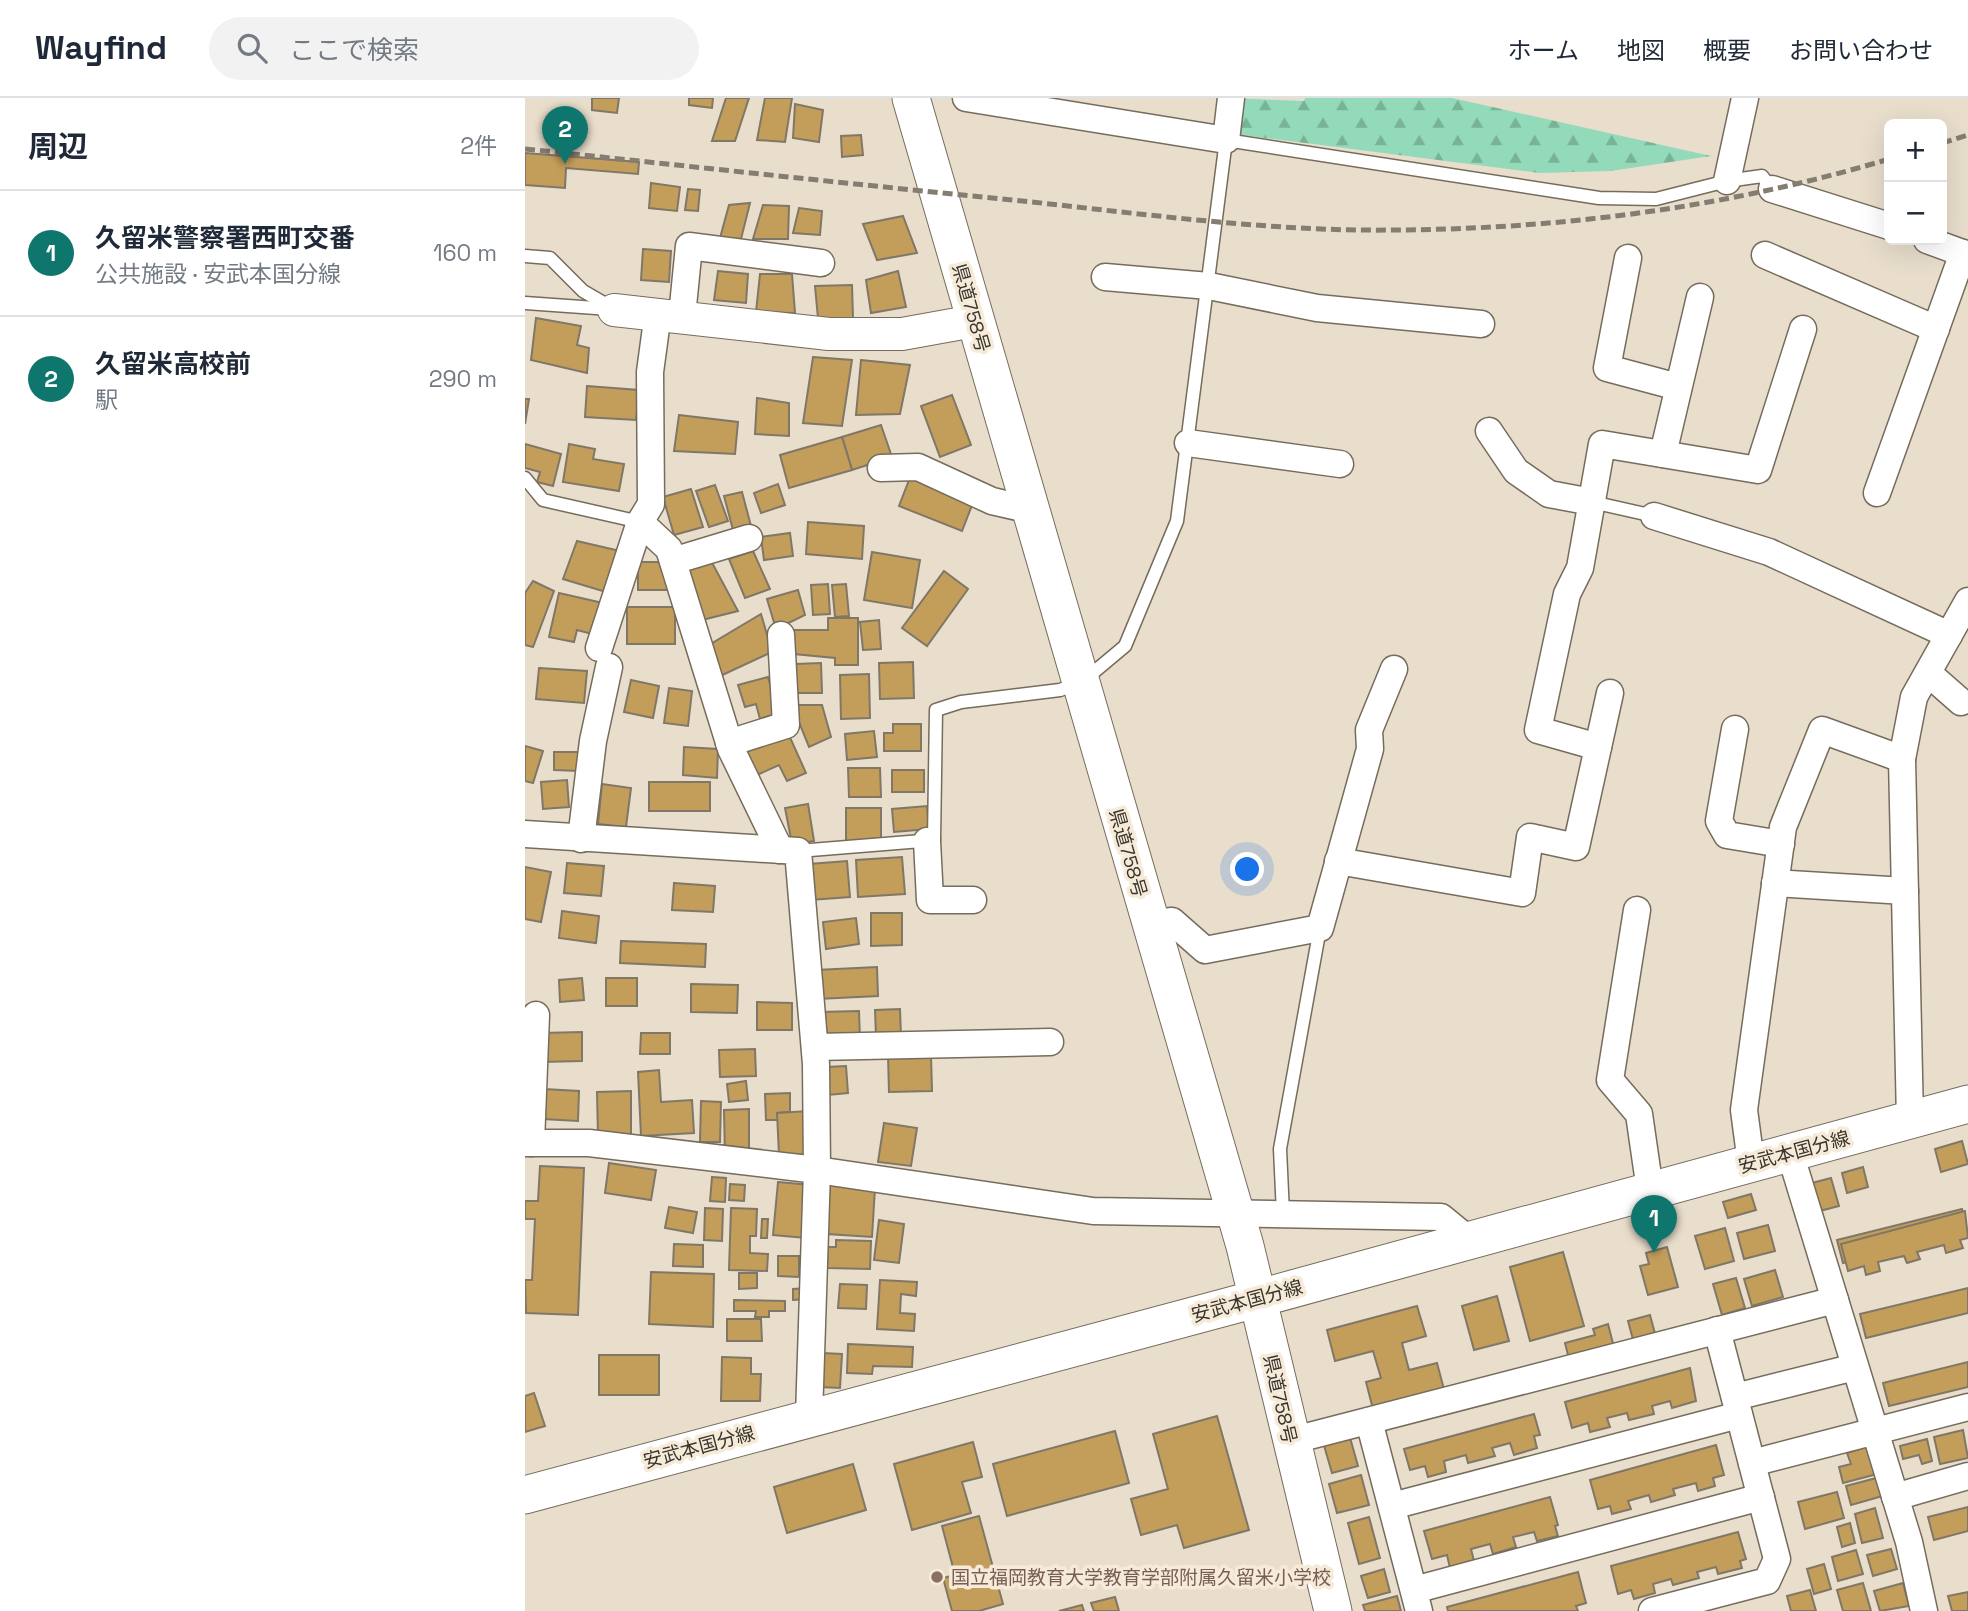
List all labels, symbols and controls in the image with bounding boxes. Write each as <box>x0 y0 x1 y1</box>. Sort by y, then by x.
search box <box>209 17 699 80</box>
text: Wayfind <box>35 27 167 69</box>
icon: search <box>233 29 271 67</box>
text: ここで検索 <box>289 33 419 67</box>
text: ホーム <box>1508 35 1579 66</box>
text: 地図 <box>1617 35 1665 66</box>
text: 概要 <box>1703 35 1751 66</box>
text: お問い合わせ <box>1789 35 1933 66</box>
pin: 2 <box>542 106 588 164</box>
map controls <box>1884 119 1947 245</box>
button: + <box>1884 119 1947 182</box>
text: 周辺 <box>28 127 88 166</box>
text: 2件 <box>460 131 497 161</box>
button: − <box>1884 182 1947 245</box>
text: 久留米警察署西町交番 <box>95 221 355 255</box>
text: 1 <box>46 238 56 268</box>
text: 160 m <box>433 238 497 268</box>
text: 公共施設 · 安武本国分線 <box>95 259 341 289</box>
street label: 県道758号 <box>946 261 996 355</box>
text: 久留米高校前 <box>95 347 251 381</box>
text: 2 <box>44 364 58 394</box>
text: 290 m <box>429 364 497 394</box>
text: 駅 <box>95 385 118 415</box>
street label: 県道758号 <box>1103 806 1153 900</box>
your location <box>1230 852 1264 886</box>
street label: 安武本国分線 <box>1736 1125 1852 1179</box>
pin: 1 <box>1631 1195 1677 1253</box>
street label: 安武本国分線 <box>1189 1274 1305 1328</box>
street label: 県道758号 <box>1258 1352 1302 1446</box>
street label: 安武本国分線 <box>641 1420 757 1474</box>
place label: 国立福岡教育大学教育学部附属久留米小学校 <box>951 1565 1331 1590</box>
marker: 国立福岡教育大学教育学部附属久留米小学校 <box>929 1569 945 1585</box>

